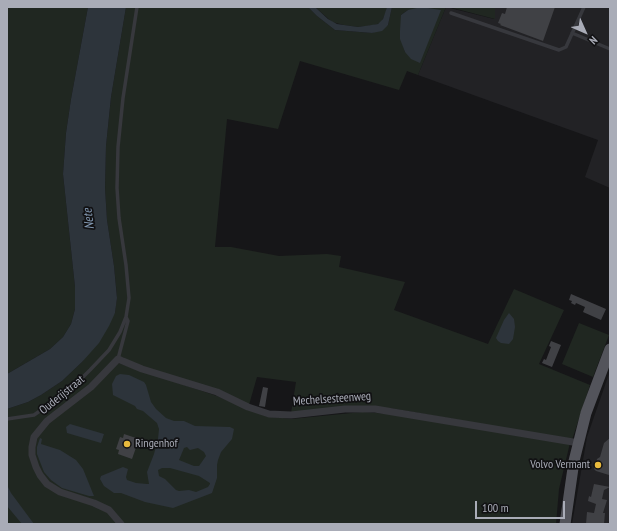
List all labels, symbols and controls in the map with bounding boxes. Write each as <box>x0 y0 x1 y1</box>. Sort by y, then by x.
north arrow <box>565 12 605 52</box>
text: N <box>586 33 601 48</box>
water label: Nete <box>80 208 98 230</box>
street label: Ouderijstraat <box>36 372 88 418</box>
street label: Mechelsesteenweg <box>293 389 371 409</box>
place label: Ringenhof <box>135 437 177 451</box>
marker: Ringenhof <box>122 439 132 449</box>
place label: Volvo Vermant <box>530 458 590 472</box>
marker: Volvo Vermant <box>593 460 603 470</box>
scale bar <box>477 493 567 519</box>
text: 100 m <box>482 500 509 515</box>

